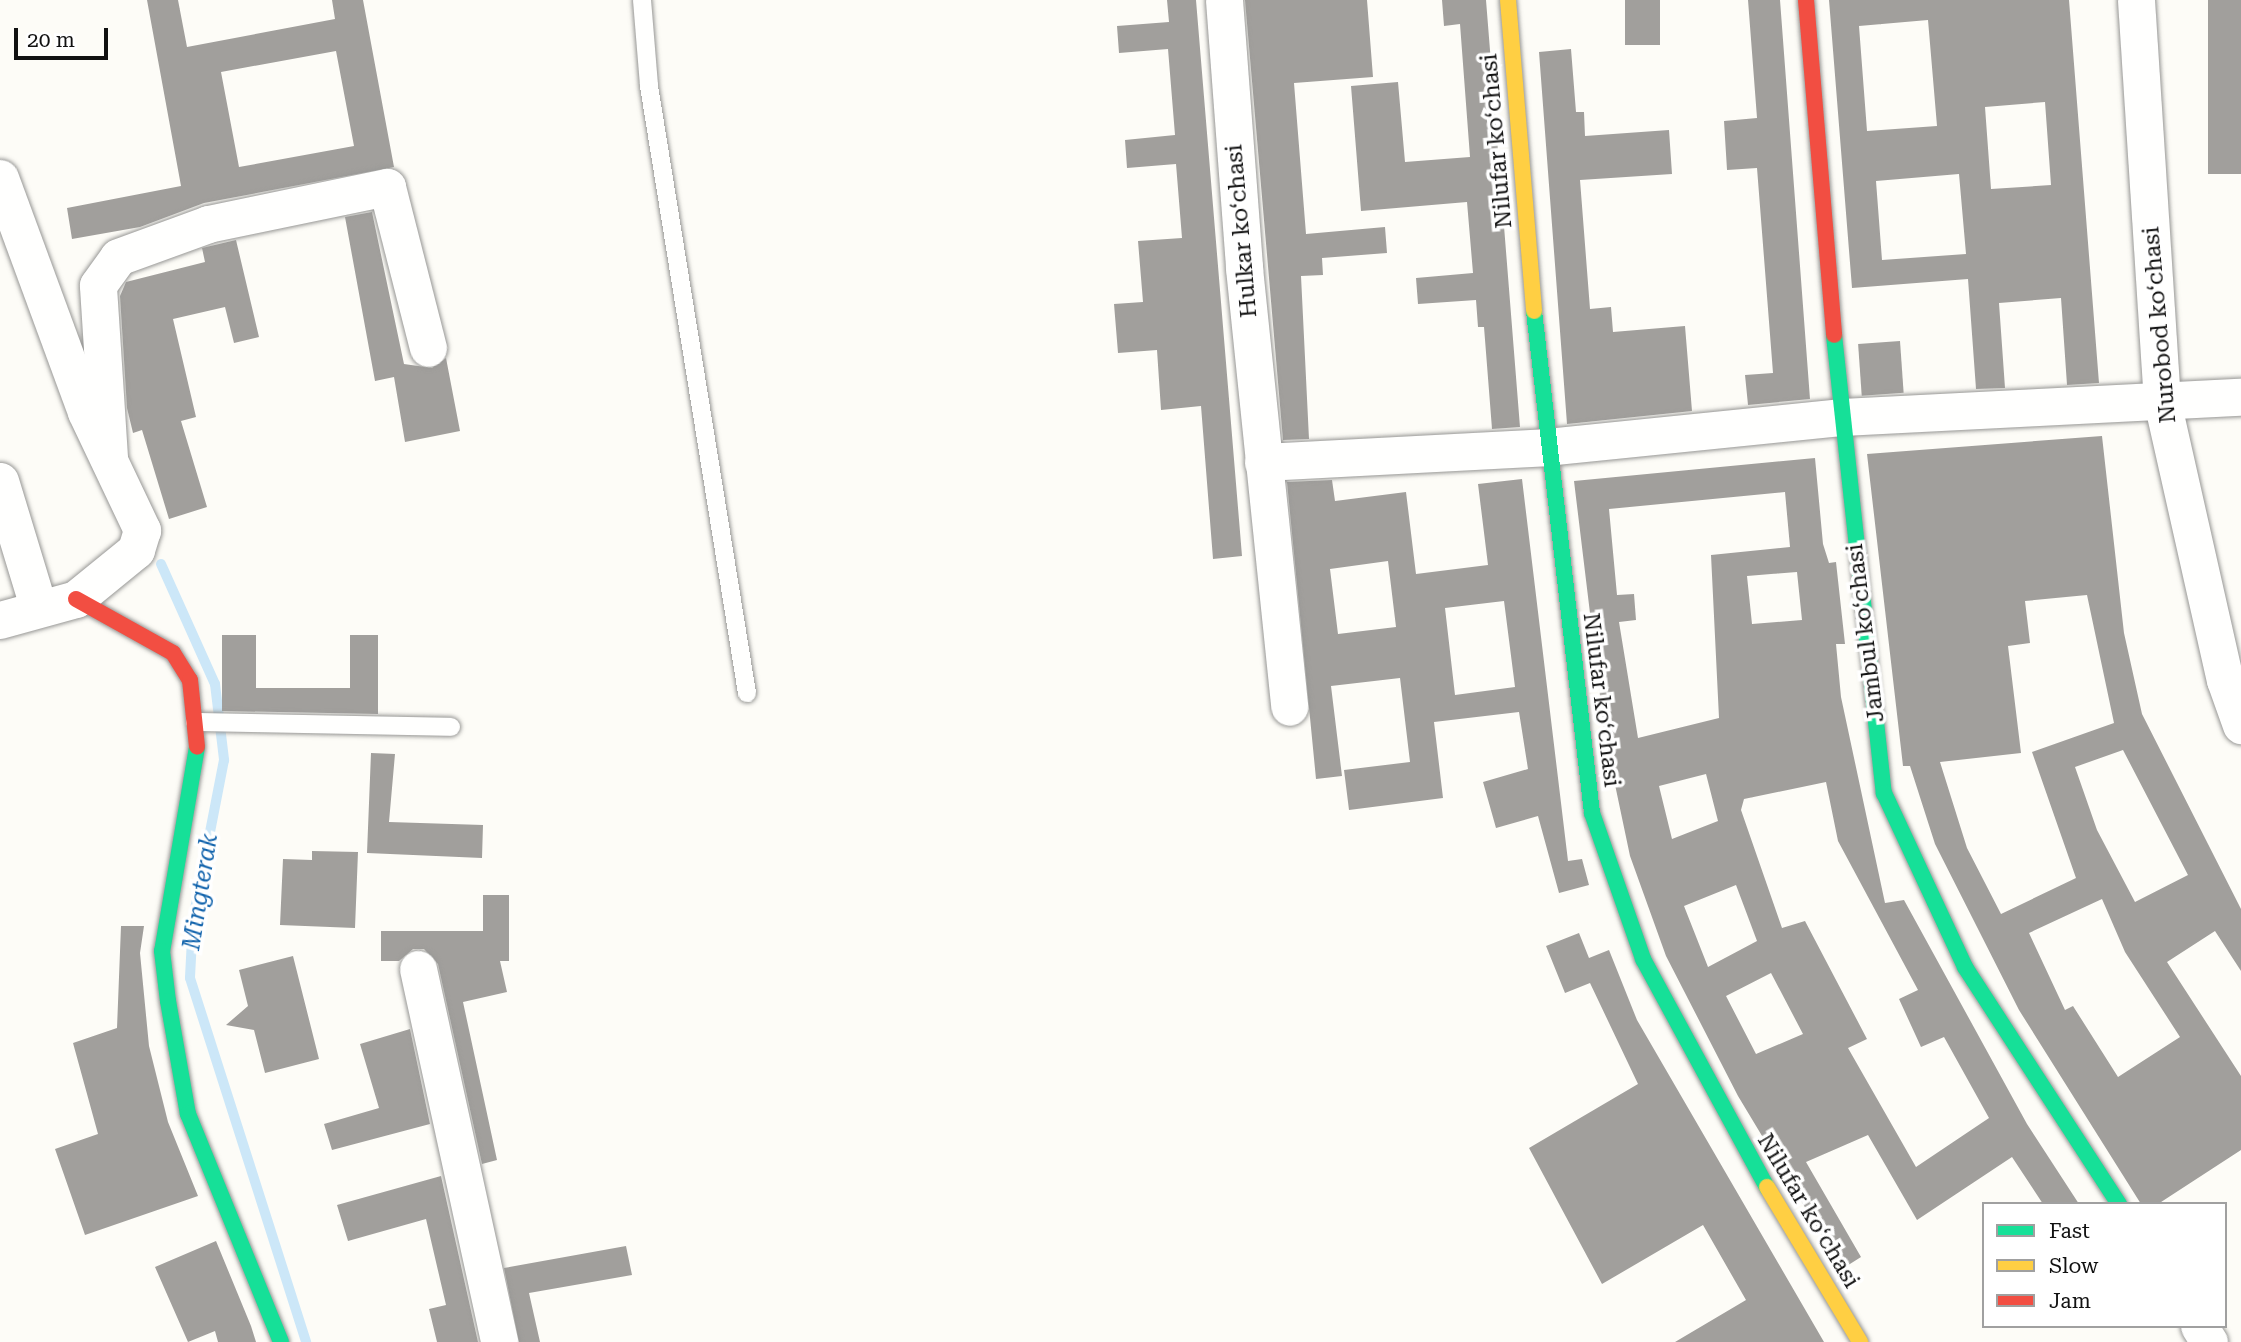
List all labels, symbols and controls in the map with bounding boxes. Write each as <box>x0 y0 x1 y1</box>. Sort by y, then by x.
scale bar <box>18 14 112 58</box>
text: 20 m <box>27 28 75 52</box>
street label: Nilufar koʻchasi <box>1476 52 1518 230</box>
street label: Hulkar koʻchasi <box>1221 143 1263 319</box>
street label: Nurobod koʻchasi <box>2138 226 2182 424</box>
street label: Jambul koʻchasi <box>1841 542 1891 724</box>
street label: Nilufar koʻchasi <box>1577 611 1625 789</box>
water label: Mingterak <box>178 832 224 952</box>
street label: Nilufar koʻchasi <box>1751 1129 1865 1293</box>
legend <box>1982 1202 2227 1328</box>
text: Fast <box>2049 1219 2090 1243</box>
text: Slow <box>2049 1254 2098 1278</box>
text: Jam <box>2049 1289 2091 1313</box>

